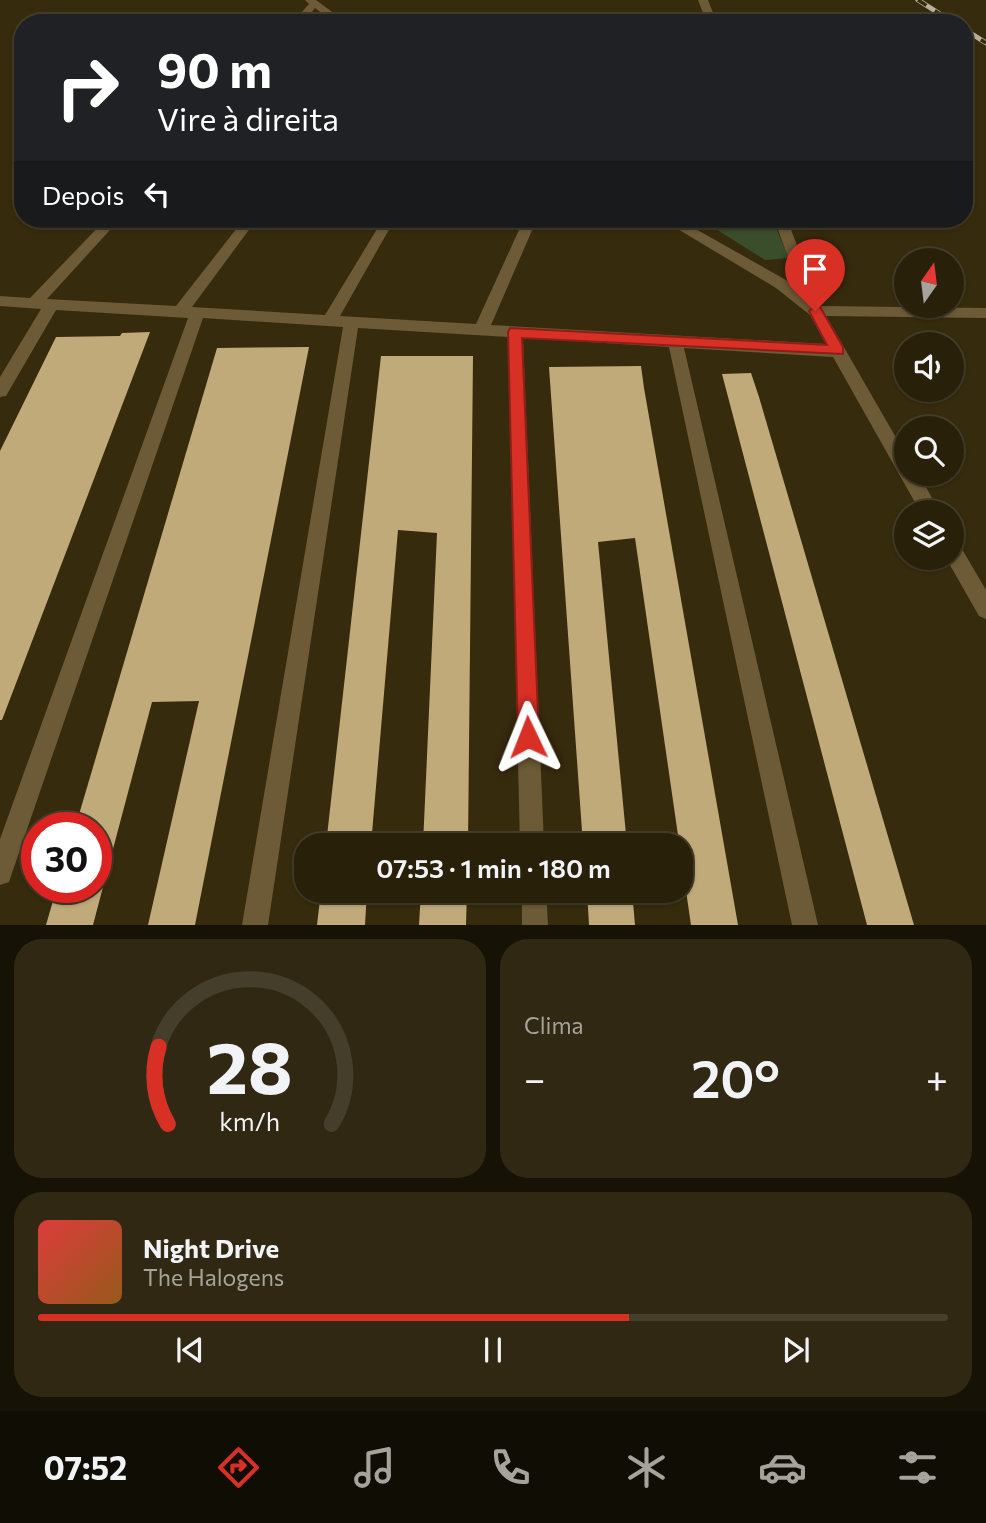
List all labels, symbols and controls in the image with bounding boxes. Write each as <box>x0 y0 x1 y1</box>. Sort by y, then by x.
text: 90 m <box>157 38 272 98</box>
icon: right <box>42 42 133 133</box>
text: Vire à direita <box>157 98 339 138</box>
icon: left <box>138 175 176 213</box>
text: Depois <box>42 179 124 210</box>
pin <box>785 239 845 311</box>
north arrow <box>894 248 964 318</box>
map controls <box>894 248 964 570</box>
icon: arrive <box>796 250 834 288</box>
button: sound <box>894 332 964 402</box>
button: search <box>894 416 964 486</box>
button: layers <box>894 500 964 570</box>
position arrow <box>491 700 565 774</box>
speed limit sign: 30 <box>21 812 112 903</box>
text: 07:53 · 1 min · 180 m <box>376 852 611 883</box>
text: Clima <box>524 1011 584 1039</box>
text: 28 <box>207 1021 293 1110</box>
text: 20° <box>691 1045 780 1109</box>
text: − <box>524 1054 546 1101</box>
text: + <box>926 1054 948 1101</box>
text: km/h <box>220 1106 280 1136</box>
text: Night Drive <box>143 1232 279 1263</box>
text: The Halogens <box>143 1263 284 1291</box>
icon: previous <box>171 1331 209 1369</box>
icon: pause <box>474 1331 512 1369</box>
icon: next <box>777 1331 815 1369</box>
icon: directions <box>214 1443 263 1492</box>
icon: music <box>350 1443 399 1492</box>
icon: phone <box>486 1443 535 1492</box>
icon: climate <box>622 1443 671 1492</box>
icon: car <box>758 1443 807 1492</box>
icon: filters <box>893 1443 942 1492</box>
text: 07:52 <box>43 1447 127 1487</box>

